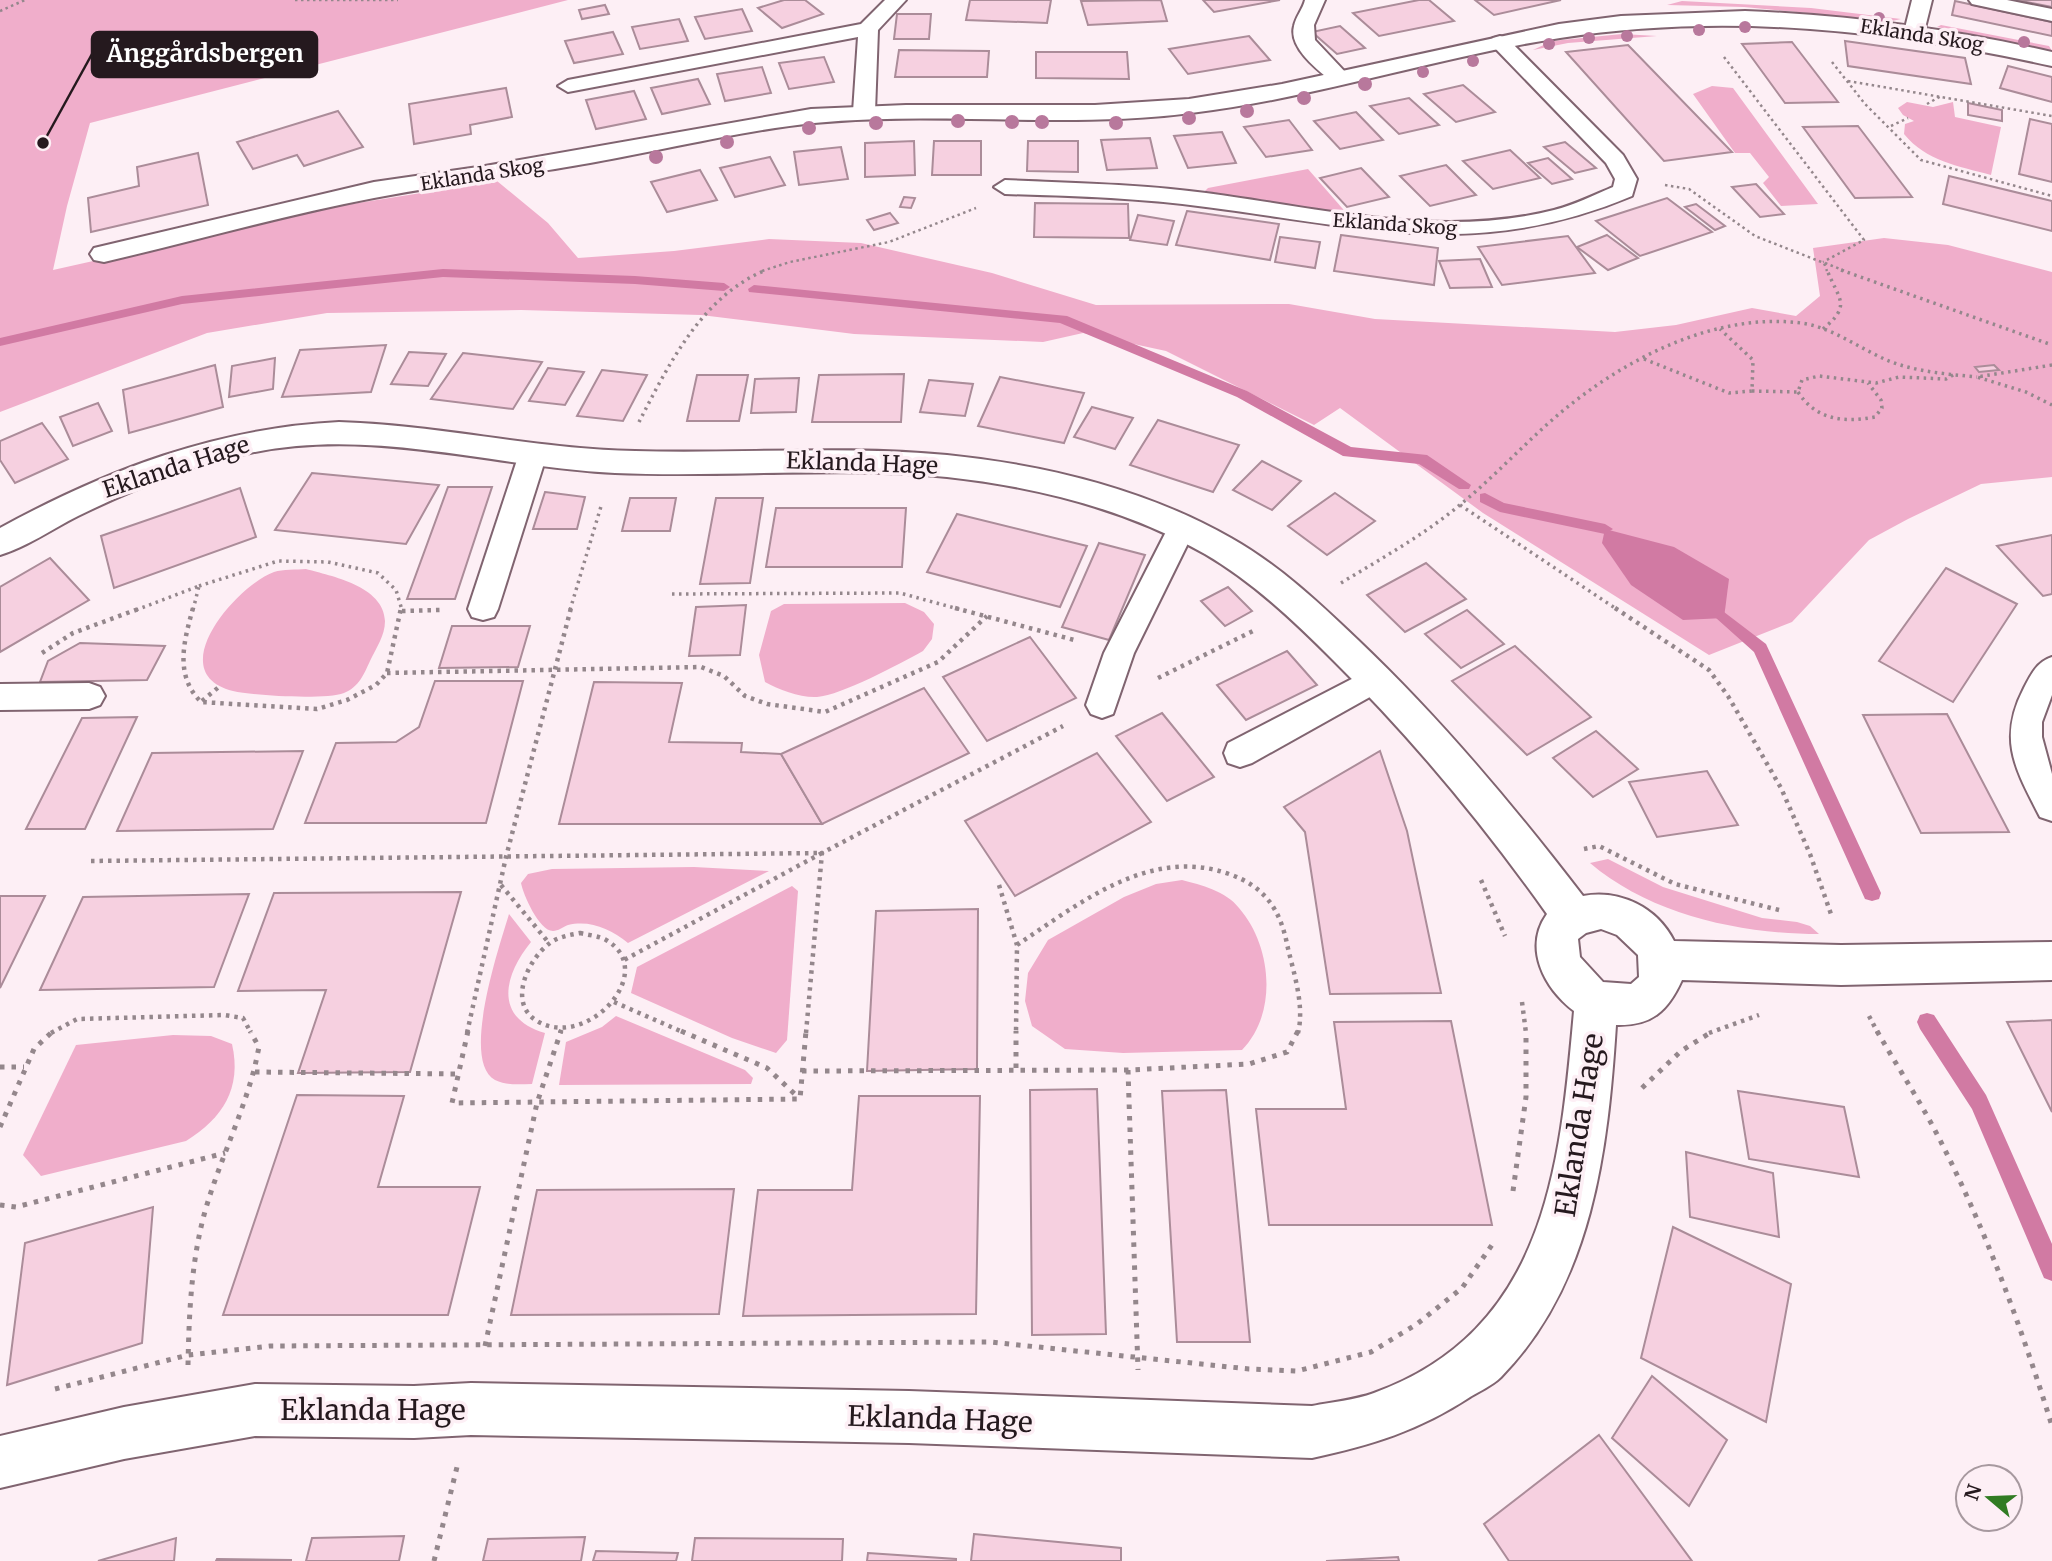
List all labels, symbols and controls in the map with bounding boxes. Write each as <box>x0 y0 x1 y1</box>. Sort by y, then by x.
street label: Eklanda Skog <box>1859 13 1986 57</box>
callout: Änggårdsbergen <box>92 32 317 77</box>
text: Änggårdsbergen <box>105 38 304 69</box>
street label: Eklanda Skog <box>419 152 546 196</box>
street label: Eklanda Skog <box>1332 208 1458 240</box>
street label: Eklanda Hage <box>99 429 253 504</box>
street label: Eklanda Hage <box>785 445 939 480</box>
street label: Eklanda Hage <box>1547 1031 1611 1219</box>
street label: Eklanda Hage <box>280 1392 466 1428</box>
street label: Eklanda Hage <box>847 1398 1033 1440</box>
north arrow <box>1954 1463 2024 1533</box>
text: N <box>1959 1481 1987 1503</box>

